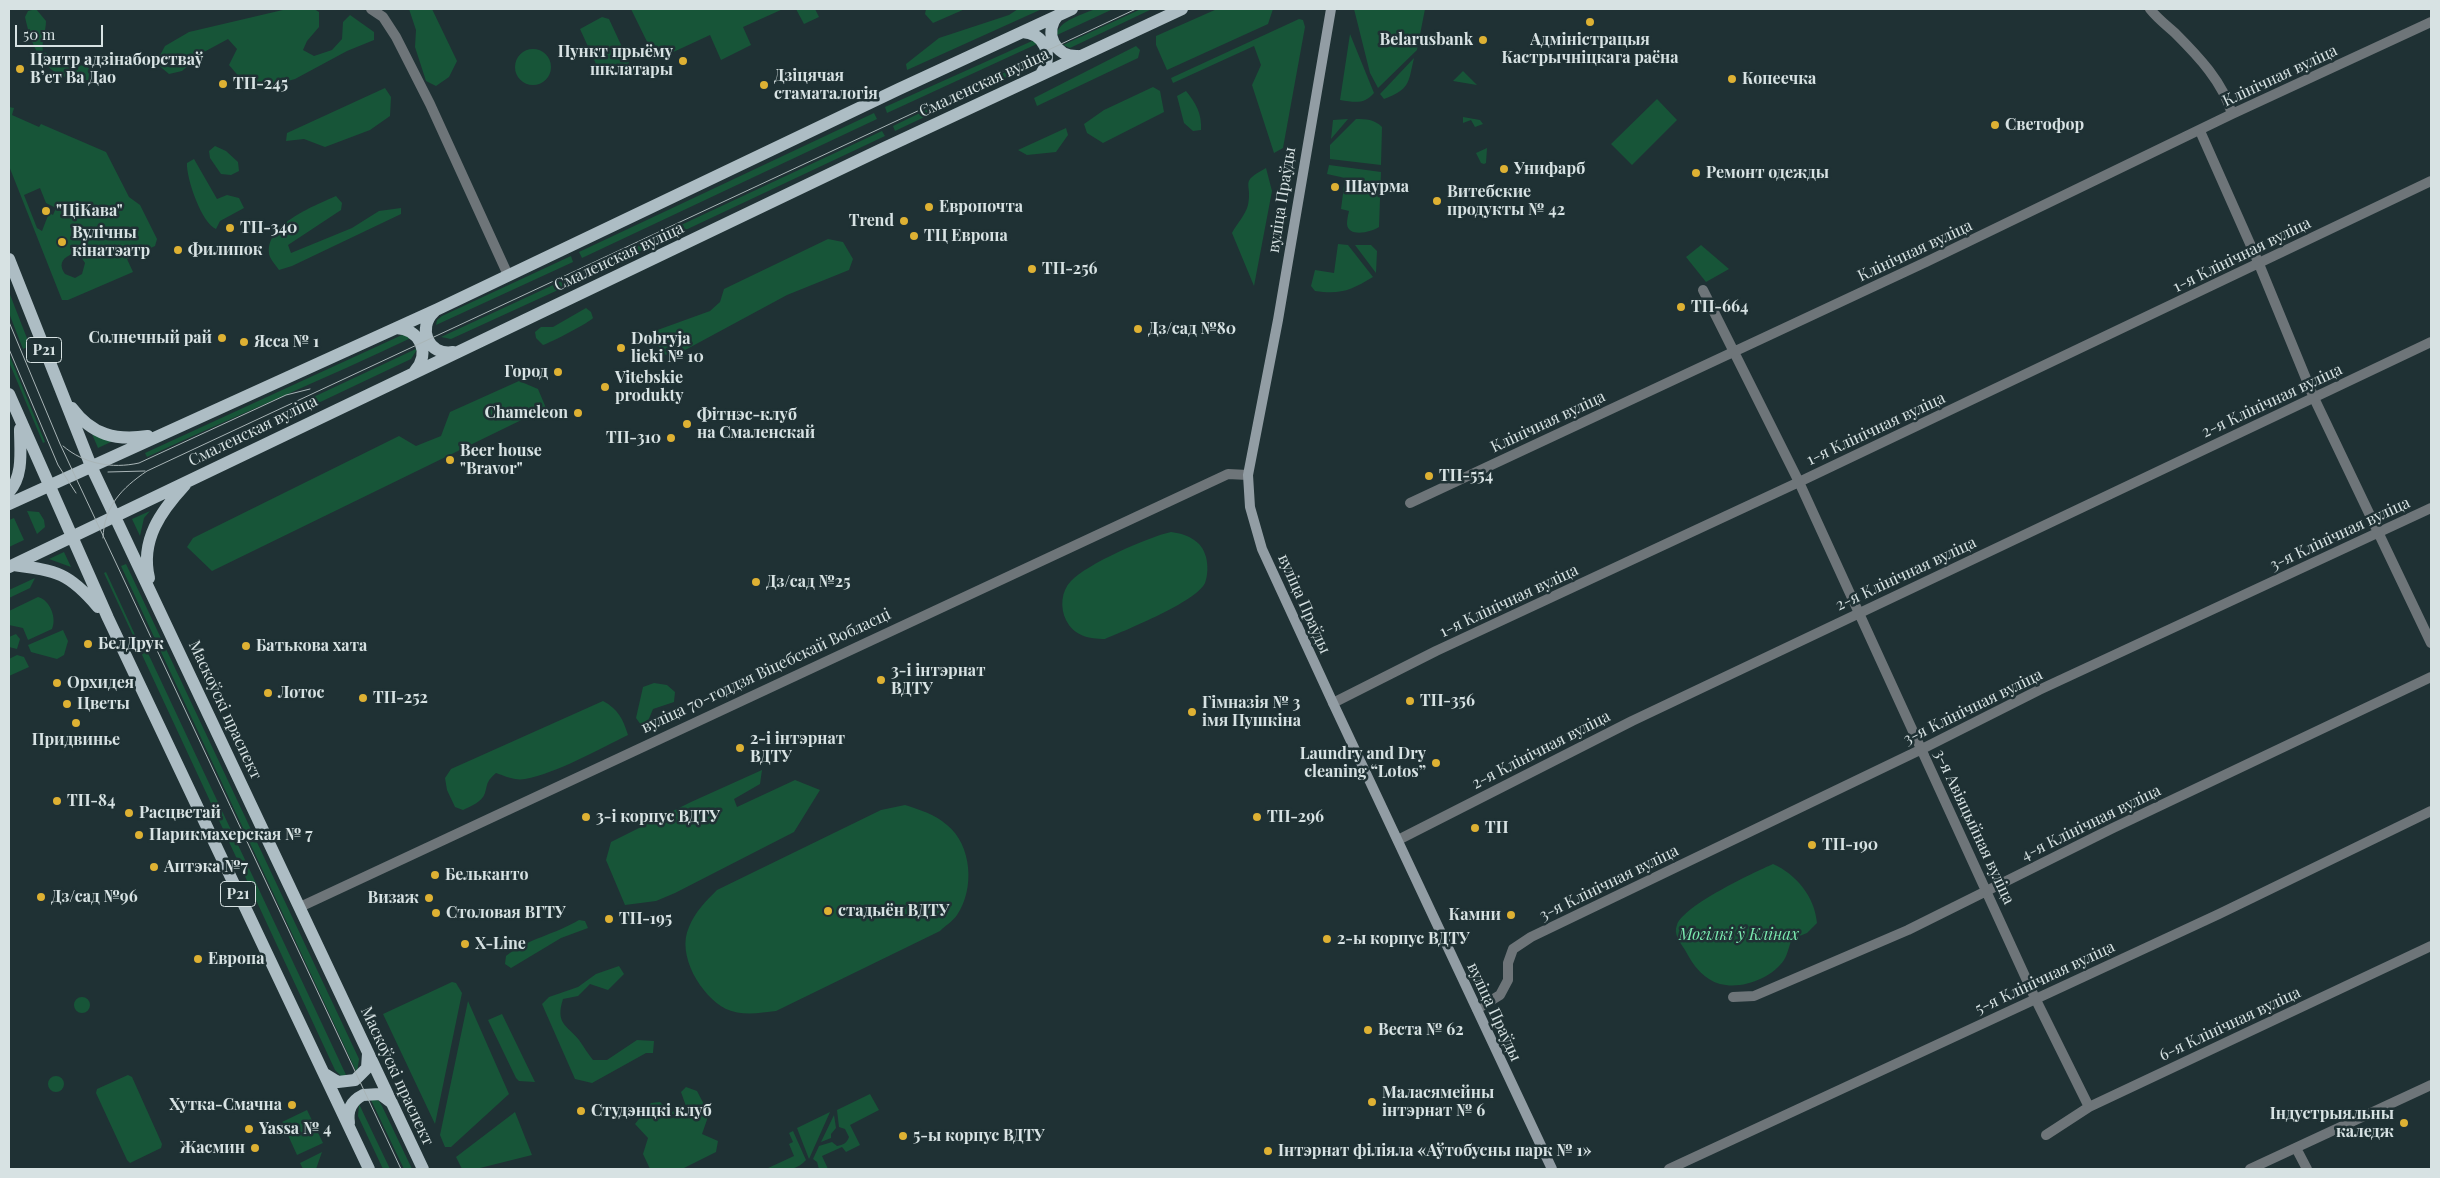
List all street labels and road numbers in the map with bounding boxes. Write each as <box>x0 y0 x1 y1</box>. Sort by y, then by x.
street label: Клінічная вуліца <box>2219 41 2341 111</box>
street label: Смаленская вуліца <box>916 44 1052 122</box>
street label: вуліца Праўды <box>1264 146 1300 254</box>
street label: 1-я Клінічная вуліца <box>2170 213 2314 297</box>
street label: Клінічная вуліца <box>1854 216 1976 286</box>
street label: Смаленская вуліца <box>551 218 687 296</box>
road number: Р21 <box>27 338 62 362</box>
street label: 2-я Клінічная вуліца <box>2199 360 2345 442</box>
street label: Клінічная вуліца <box>1487 387 1609 457</box>
street label: 1-я Клінічная вуліца <box>1804 388 1948 470</box>
street label: Смаленская вуліца <box>185 391 321 471</box>
street label: 3-я Клінічная вуліца <box>2267 493 2413 575</box>
street label: 2-я Клінічная вуліца <box>1833 533 1979 615</box>
street label: вуліца Праўды <box>1273 551 1335 657</box>
street label: 1-я Клінічная вуліца <box>1437 560 1581 642</box>
street label: вуліца 70-годдзя Віцебскай Вобласці <box>638 605 894 737</box>
street label: Маскоўскі праспект <box>184 638 266 782</box>
street label: 3-я Клінічная вуліца <box>1900 665 2046 749</box>
street label: 2-я Клінічная вуліца <box>1469 707 1613 793</box>
street label: 3-я Авіяцыйная вуліца <box>1930 747 2018 907</box>
street label: 4-я Клінічная вуліца <box>2018 781 2164 865</box>
street label: 3-я Клінічная вуліца <box>1536 841 1682 925</box>
road number: Р21 <box>220 882 256 906</box>
street label: 5-я Клінічная вуліца <box>1972 937 2118 1019</box>
street label: вуліца Праўды <box>1463 959 1525 1065</box>
street label: 6-я Клінічная вуліца <box>2156 983 2304 1065</box>
street label: Маскоўскі праспект <box>356 1004 438 1148</box>

